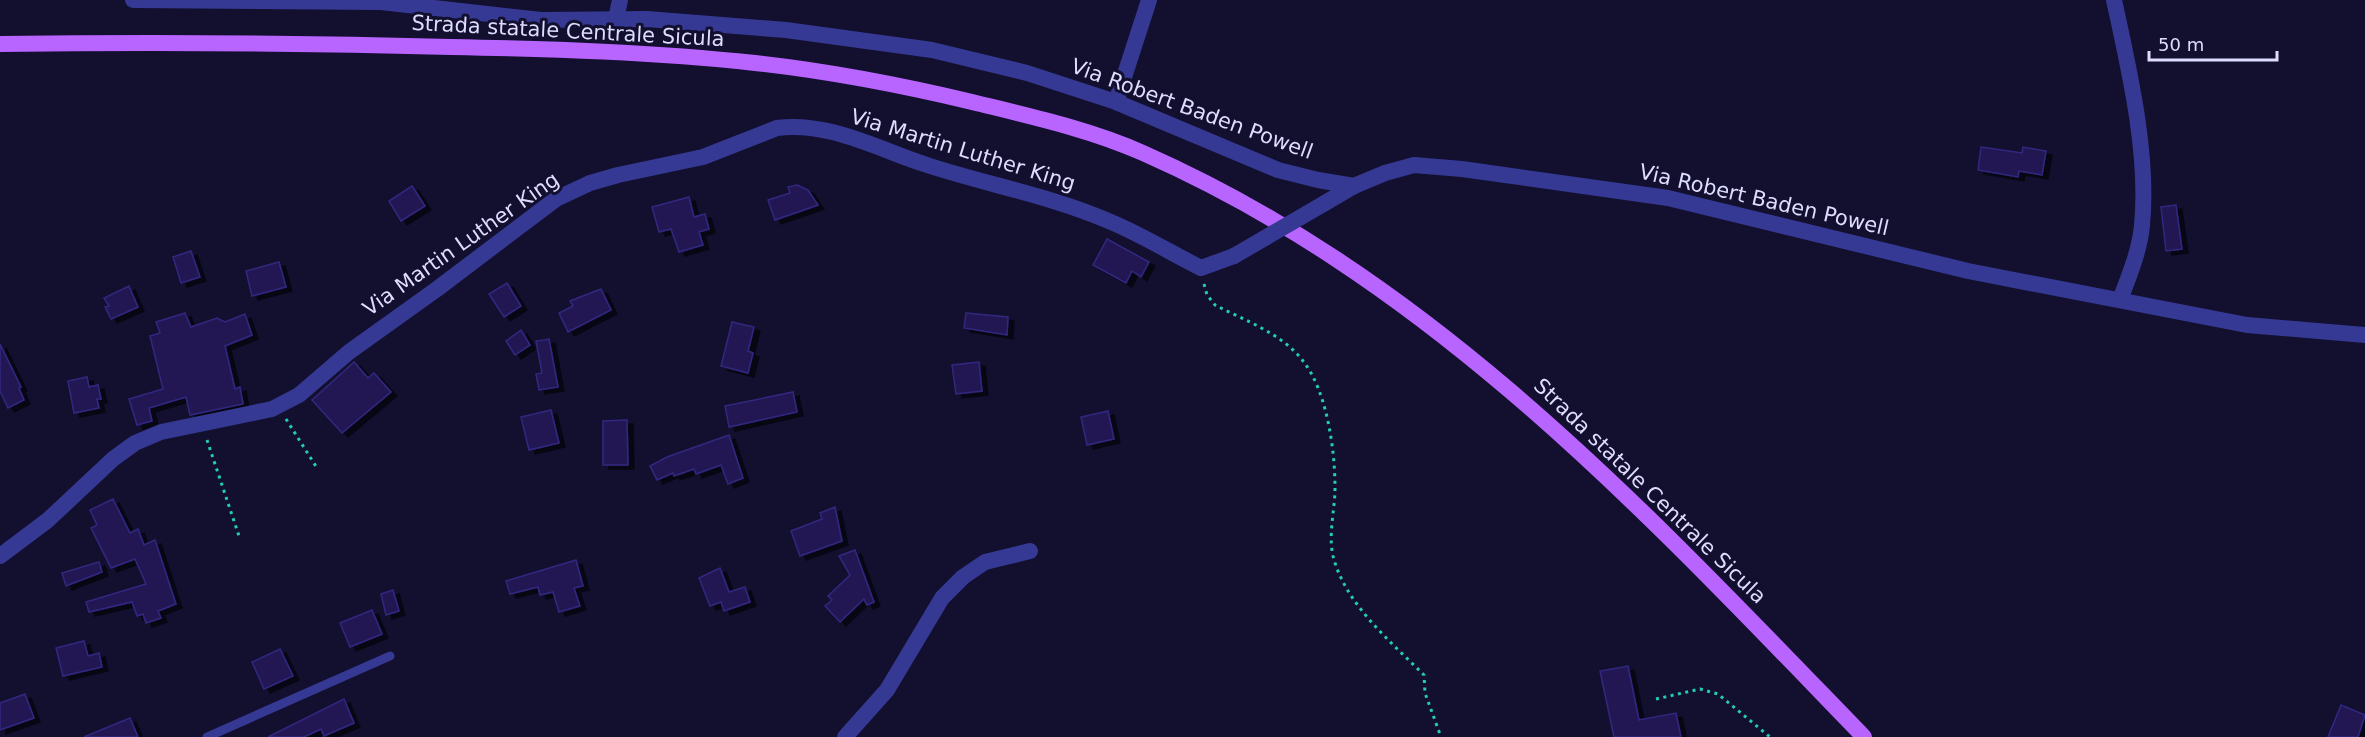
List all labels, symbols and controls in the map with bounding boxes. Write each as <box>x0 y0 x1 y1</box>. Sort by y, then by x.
street label: Strada statale Centrale Sicula <box>411 11 725 51</box>
scale bar <box>2149 24 2276 62</box>
text: 50 m <box>2158 34 2204 55</box>
street label: Via Robert Baden Powell <box>1068 54 1316 164</box>
street label: Via Martin Luther King <box>848 104 1078 196</box>
street label: Via Robert Baden Powell <box>1637 160 1891 240</box>
street label: Via Martin Luther King <box>358 167 564 321</box>
street label: Strada statale Centrale Sicula <box>1529 374 1771 608</box>

